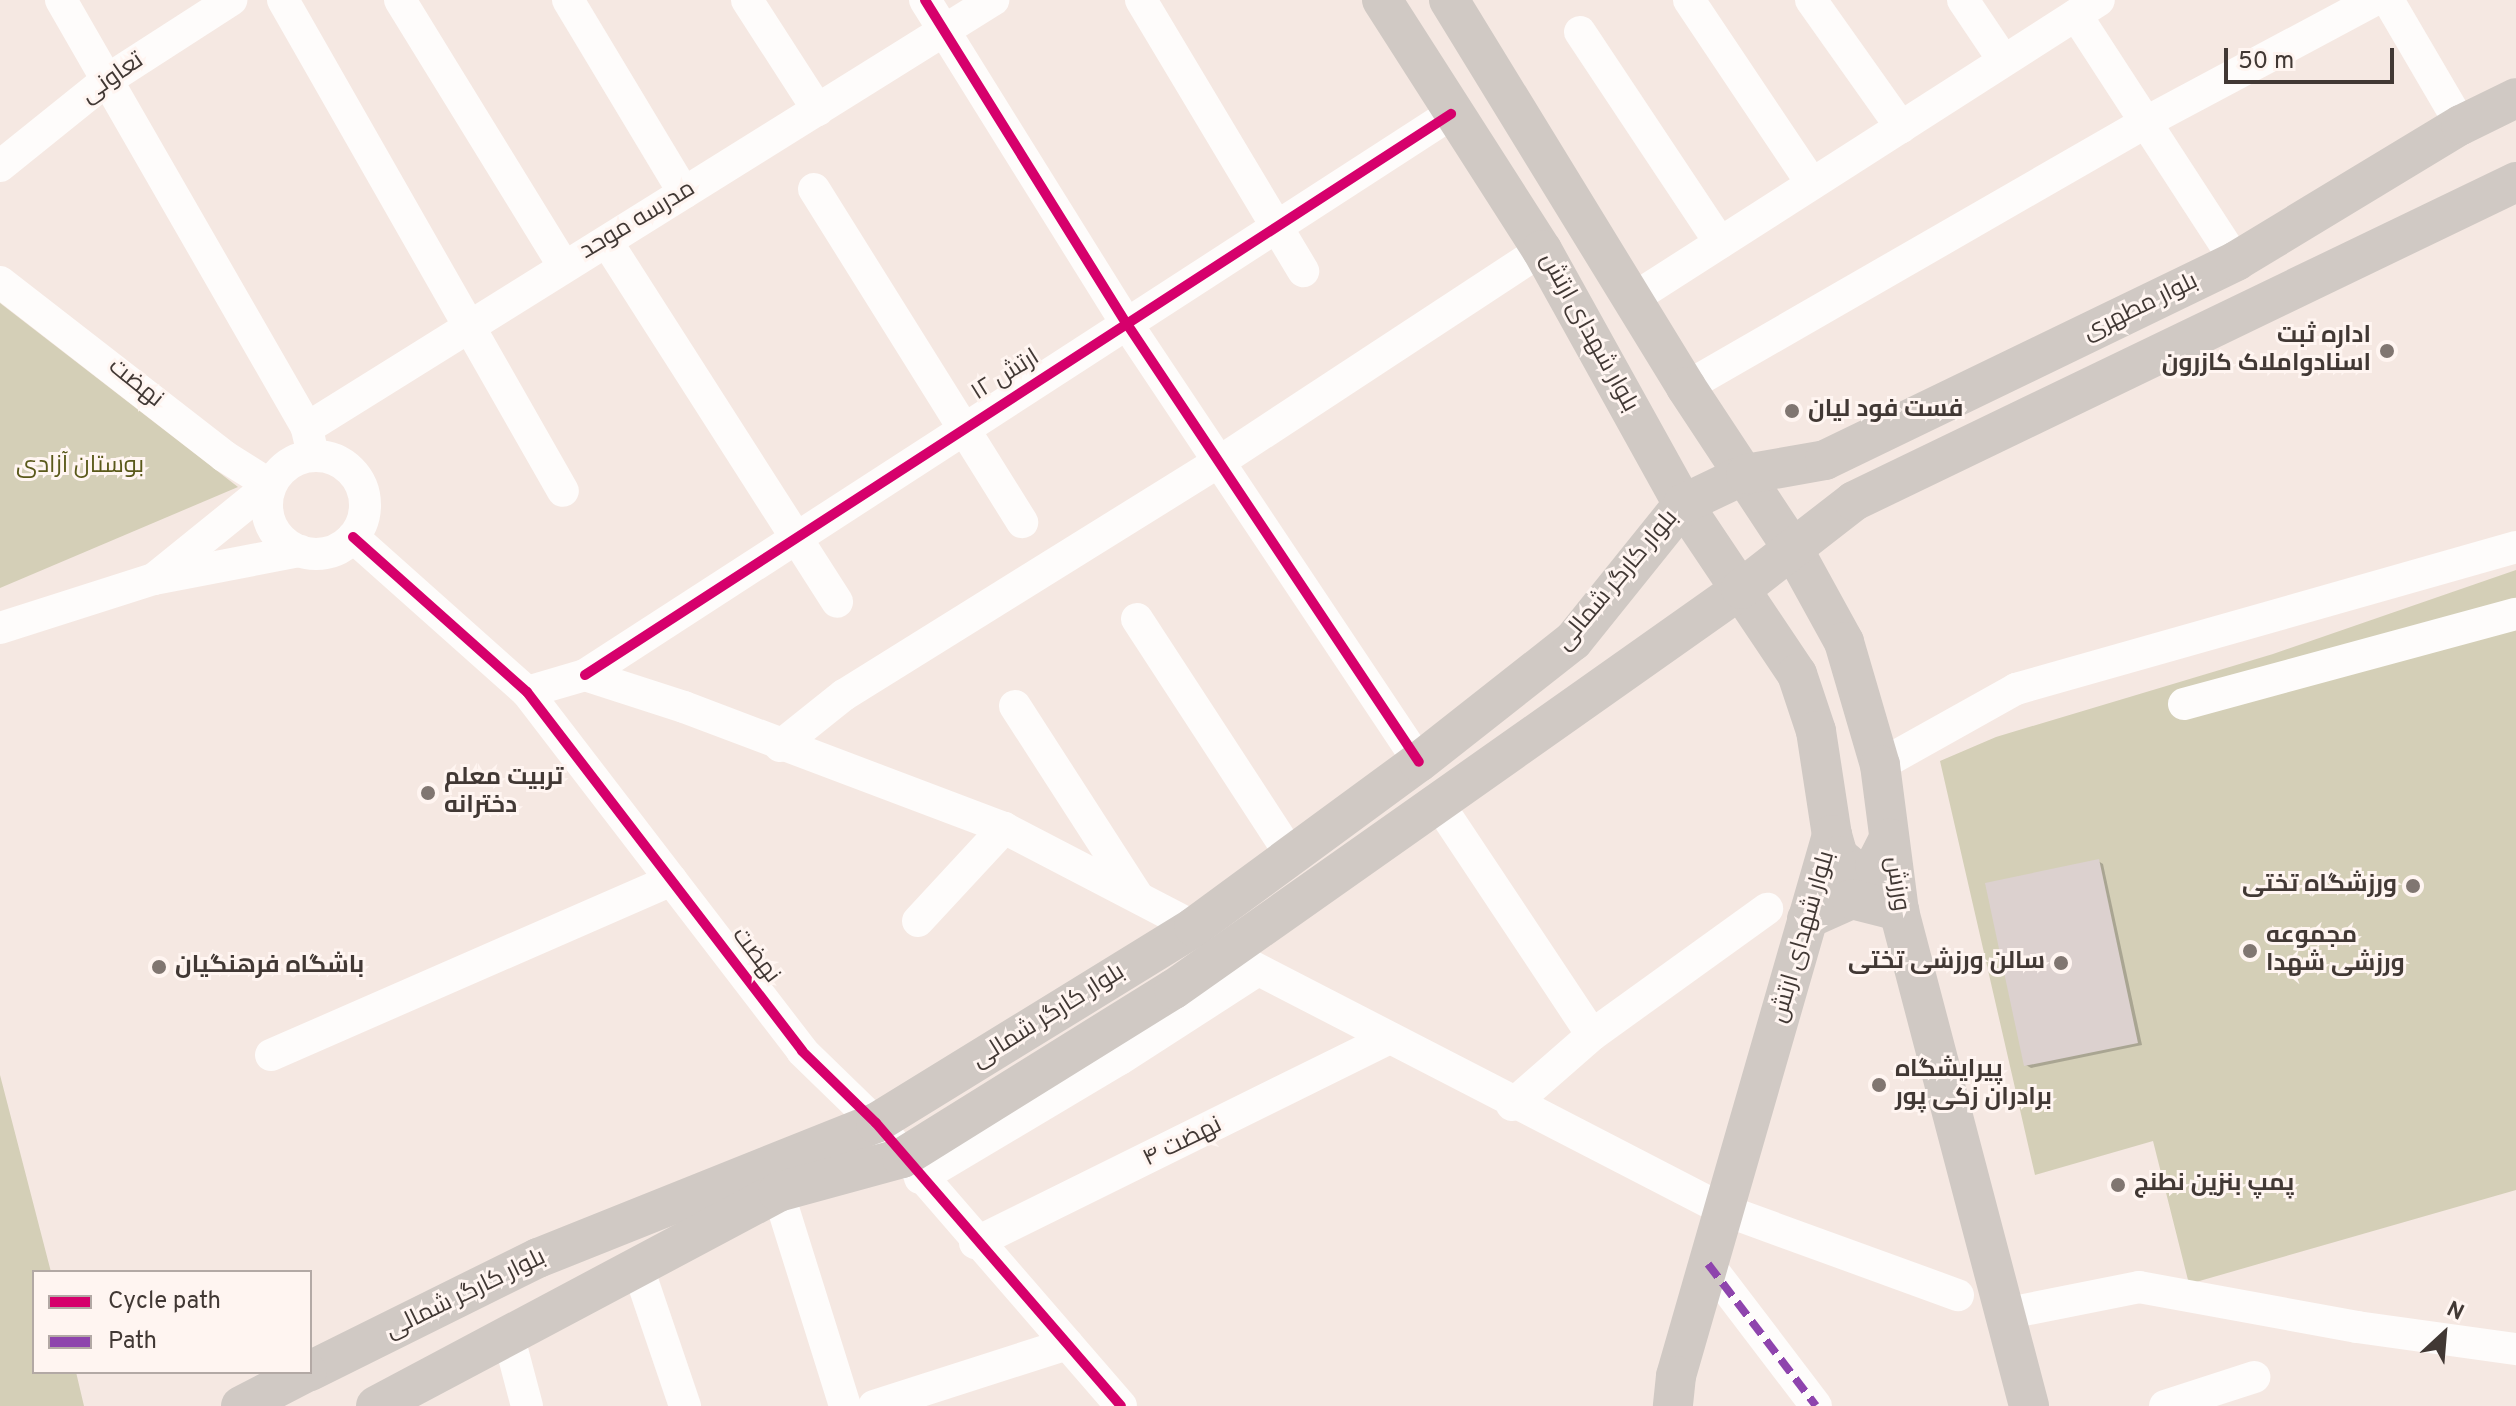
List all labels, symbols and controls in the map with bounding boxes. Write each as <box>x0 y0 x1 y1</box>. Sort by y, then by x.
scale bar <box>2228 32 2398 82</box>
street label: تعاونی <box>76 47 150 111</box>
text: 50 m <box>2238 47 2294 77</box>
street label: مدرسه موحد <box>575 175 701 267</box>
street label: بلوار شهدای ارتش <box>1532 248 1644 418</box>
street label: بلوار مطهری <box>2079 268 2203 348</box>
place label: اداره ثبت اسنادواملاک کازرون <box>2162 323 2371 379</box>
marker: اداره ثبت اسنادواملاک کازرون <box>2378 342 2396 360</box>
street label: ارتش ۱۲ <box>967 344 1045 408</box>
street label: نهضت <box>102 353 168 415</box>
place label: فست فود لیان <box>1808 397 1963 425</box>
marker: فست فود لیان <box>1783 402 1801 420</box>
park label: بوستان آزادی <box>16 453 144 481</box>
street label: بلوار کارگر شمالی <box>1551 505 1685 657</box>
place label: تربیت معلم دخترانه <box>444 765 563 821</box>
marker: تربیت معلم دخترانه <box>419 784 437 802</box>
street label: بلوار شهدای ارتش <box>1766 848 1842 1026</box>
street label: ورزش <box>1877 855 1915 913</box>
place label: ورزشگاه تختی <box>2242 872 2397 900</box>
marker: ورزشگاه تختی <box>2404 877 2422 895</box>
street label: نهضت <box>725 922 785 990</box>
place label: مجموعه ورزشی شهدا <box>2266 923 2405 979</box>
marker: مجموعه ورزشی شهدا <box>2241 942 2259 960</box>
place label: سالن ورزشی تختی <box>1848 949 2045 977</box>
place label: باشگاه فرهنگیان <box>175 953 364 981</box>
marker: سالن ورزشی تختی <box>2052 954 2070 972</box>
marker: باشگاه فرهنگیان <box>150 958 168 976</box>
street label: بلوار کارگر شمالی <box>967 959 1131 1075</box>
place label: پیرایشگاه برادران زکی پور <box>1895 1057 2052 1113</box>
marker: پیرایشگاه برادران زکی پور <box>1870 1076 1888 1094</box>
street label: نهضت ۴ <box>1139 1112 1227 1174</box>
place label: پمپ بنزین نطنج <box>2134 1171 2294 1199</box>
marker: پمپ بنزین نطنج <box>2109 1176 2127 1194</box>
street label: بلوار کارگر شمالی <box>381 1244 551 1346</box>
legend <box>32 1270 312 1374</box>
text: Cycle path <box>108 1287 221 1317</box>
north arrow <box>2404 1294 2484 1374</box>
text: N <box>2442 1296 2468 1328</box>
text: Path <box>108 1327 157 1357</box>

